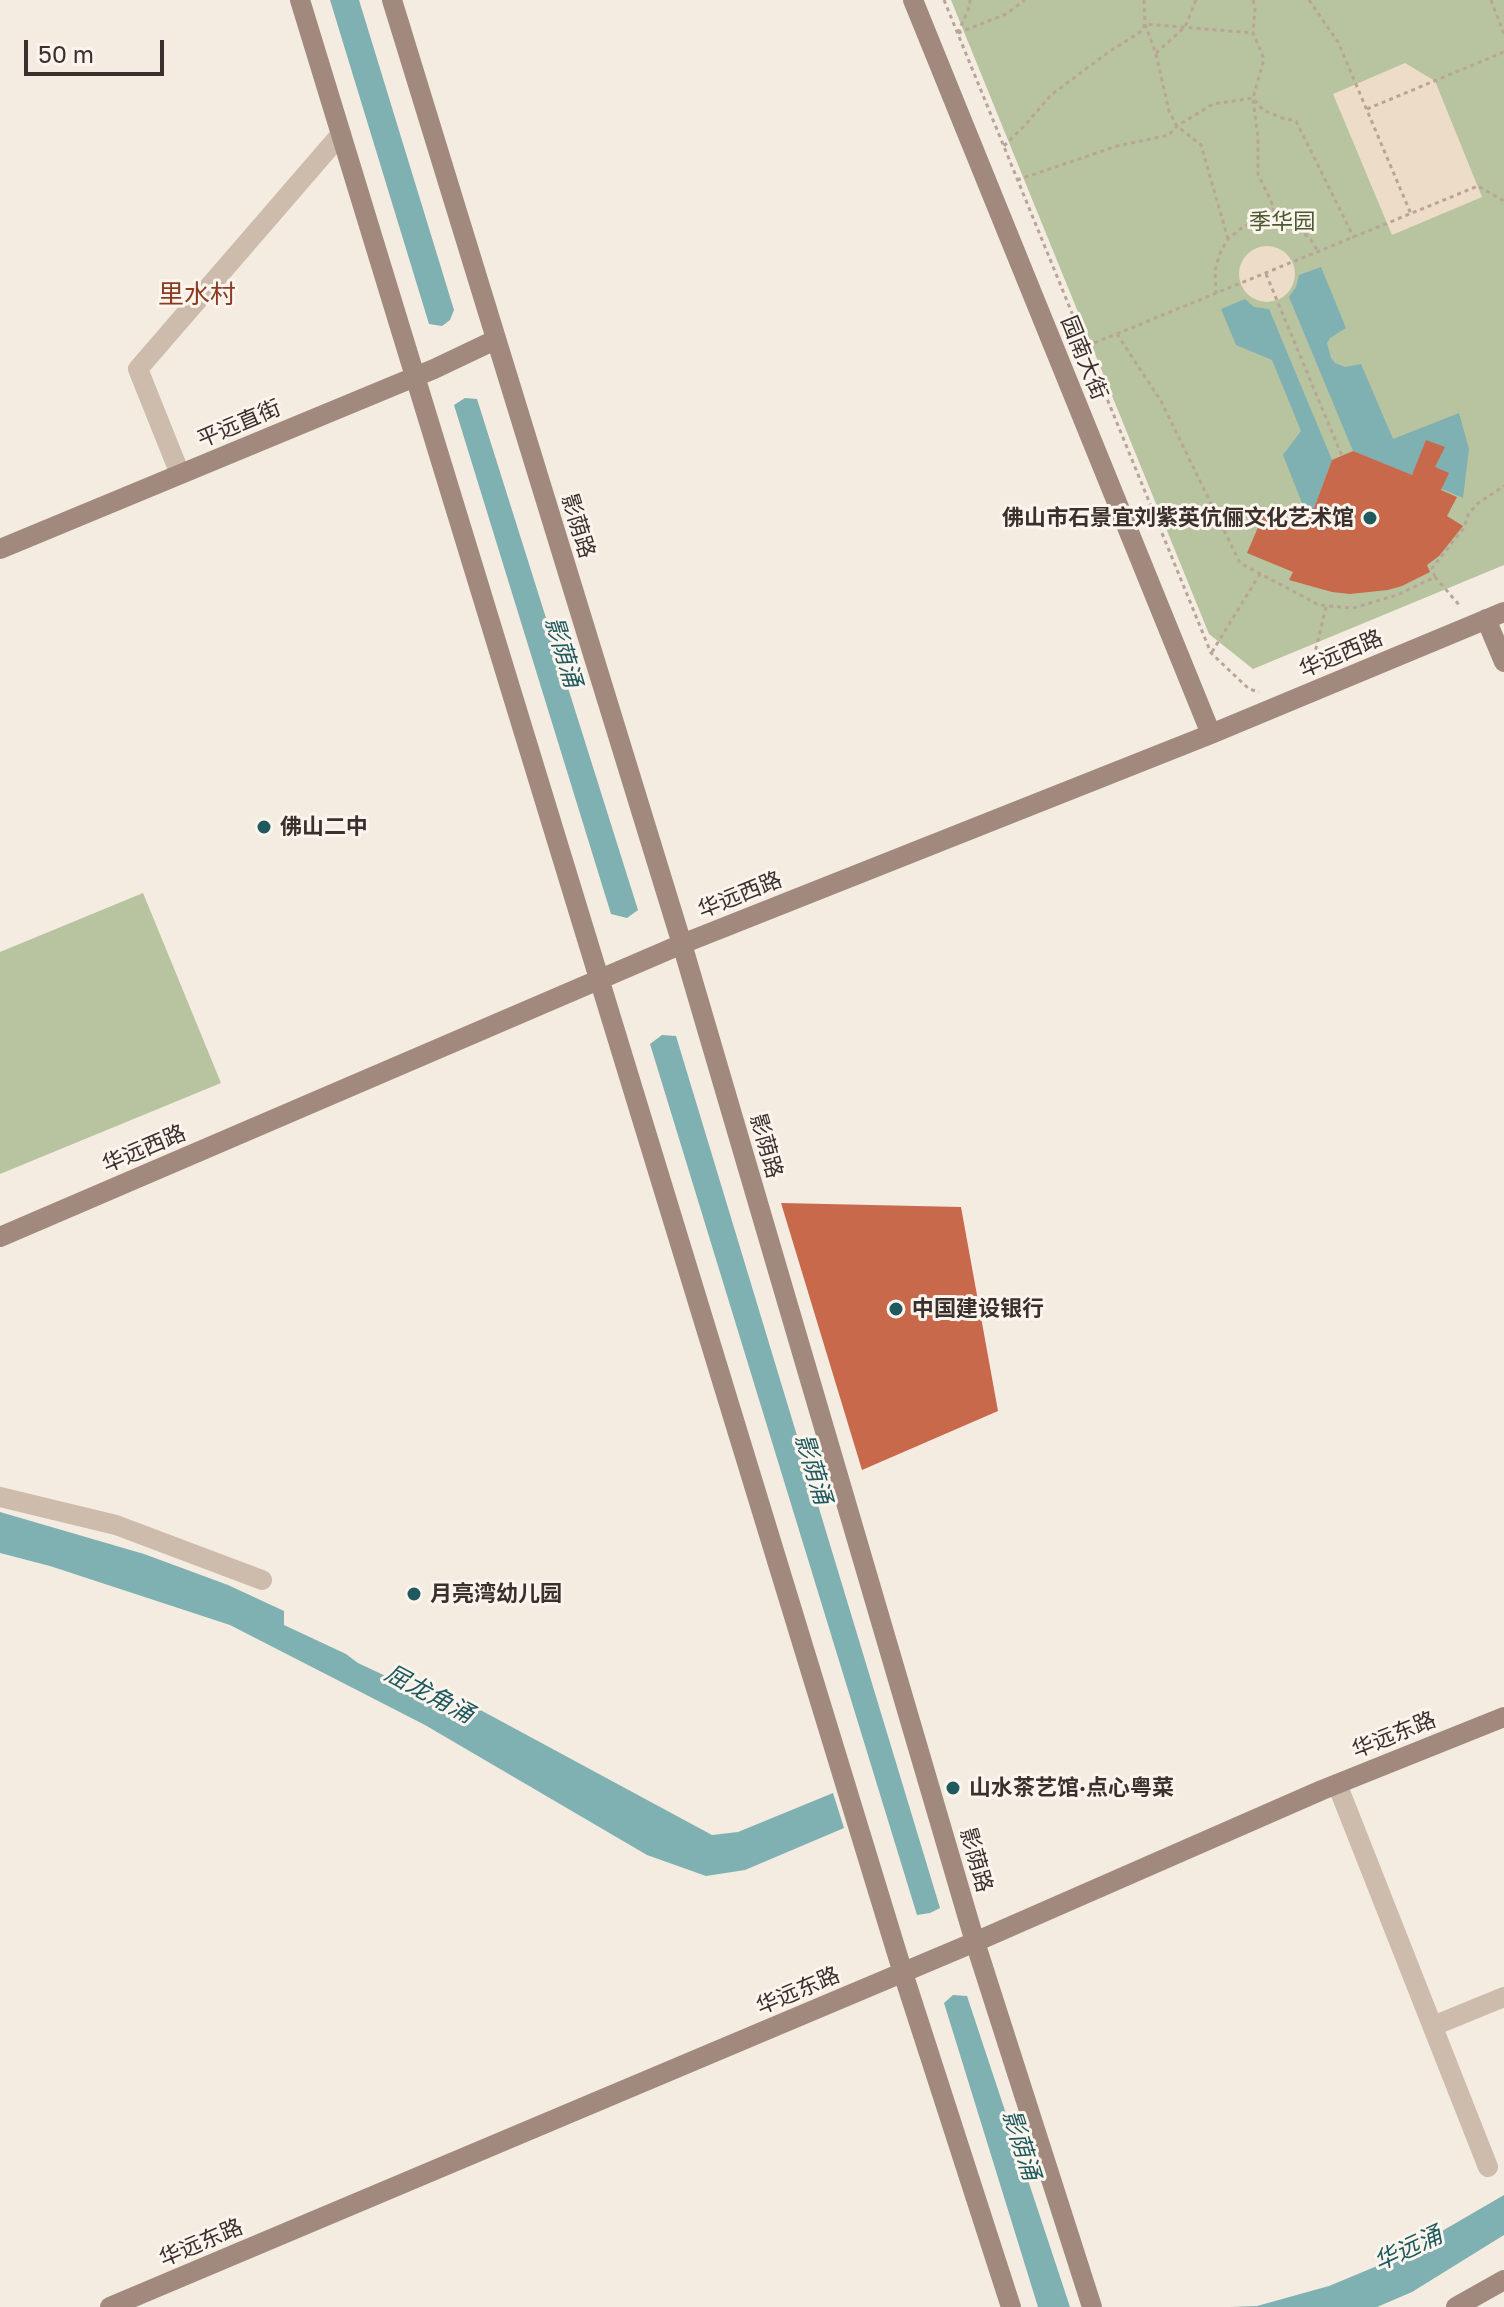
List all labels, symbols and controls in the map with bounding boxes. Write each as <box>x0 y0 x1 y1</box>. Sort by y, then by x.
scale bar <box>28 24 168 74</box>
text: 50 m <box>38 39 94 68</box>
park label: 季华园 <box>1249 209 1315 235</box>
district label: 里水村 <box>158 279 236 311</box>
street label: 园南大街 <box>1055 312 1113 404</box>
street label: 平远直街 <box>193 395 285 453</box>
street label: 影荫路 <box>556 491 600 561</box>
place label: 佛山市石景宜刘紫英伉俪文化艺术馆 <box>1002 505 1354 531</box>
marker: 佛山市石景宜刘紫英伉俪文化艺术馆 <box>1361 509 1379 527</box>
water label: 影荫涌 <box>539 613 587 691</box>
street label: 华远西路 <box>1295 625 1387 683</box>
place label: 佛山二中 <box>280 814 368 840</box>
marker: 佛山二中 <box>255 818 273 836</box>
street label: 华远西路 <box>694 866 786 924</box>
street label: 影荫路 <box>744 1111 788 1181</box>
street label: 华远西路 <box>98 1120 190 1178</box>
place label: 中国建设银行 <box>912 1296 1044 1322</box>
marker: 中国建设银行 <box>887 1300 905 1318</box>
water label: 影荫涌 <box>789 1430 837 1508</box>
place label: 月亮湾幼儿园 <box>430 1581 562 1607</box>
marker: 月亮湾幼儿园 <box>405 1585 423 1603</box>
water label: 屈龙角涌 <box>380 1659 478 1729</box>
street label: 华远东路 <box>1348 1706 1440 1764</box>
place label: 山水茶艺馆·点心粤菜 <box>969 1775 1174 1801</box>
marker: 山水茶艺馆·点心粤菜 <box>944 1779 962 1797</box>
street label: 影荫路 <box>954 1825 998 1895</box>
street label: 华远东路 <box>752 1962 844 2020</box>
water label: 影荫涌 <box>996 2106 1046 2184</box>
street label: 华远东路 <box>155 2214 247 2272</box>
water label: 华远涌 <box>1369 2221 1447 2277</box>

